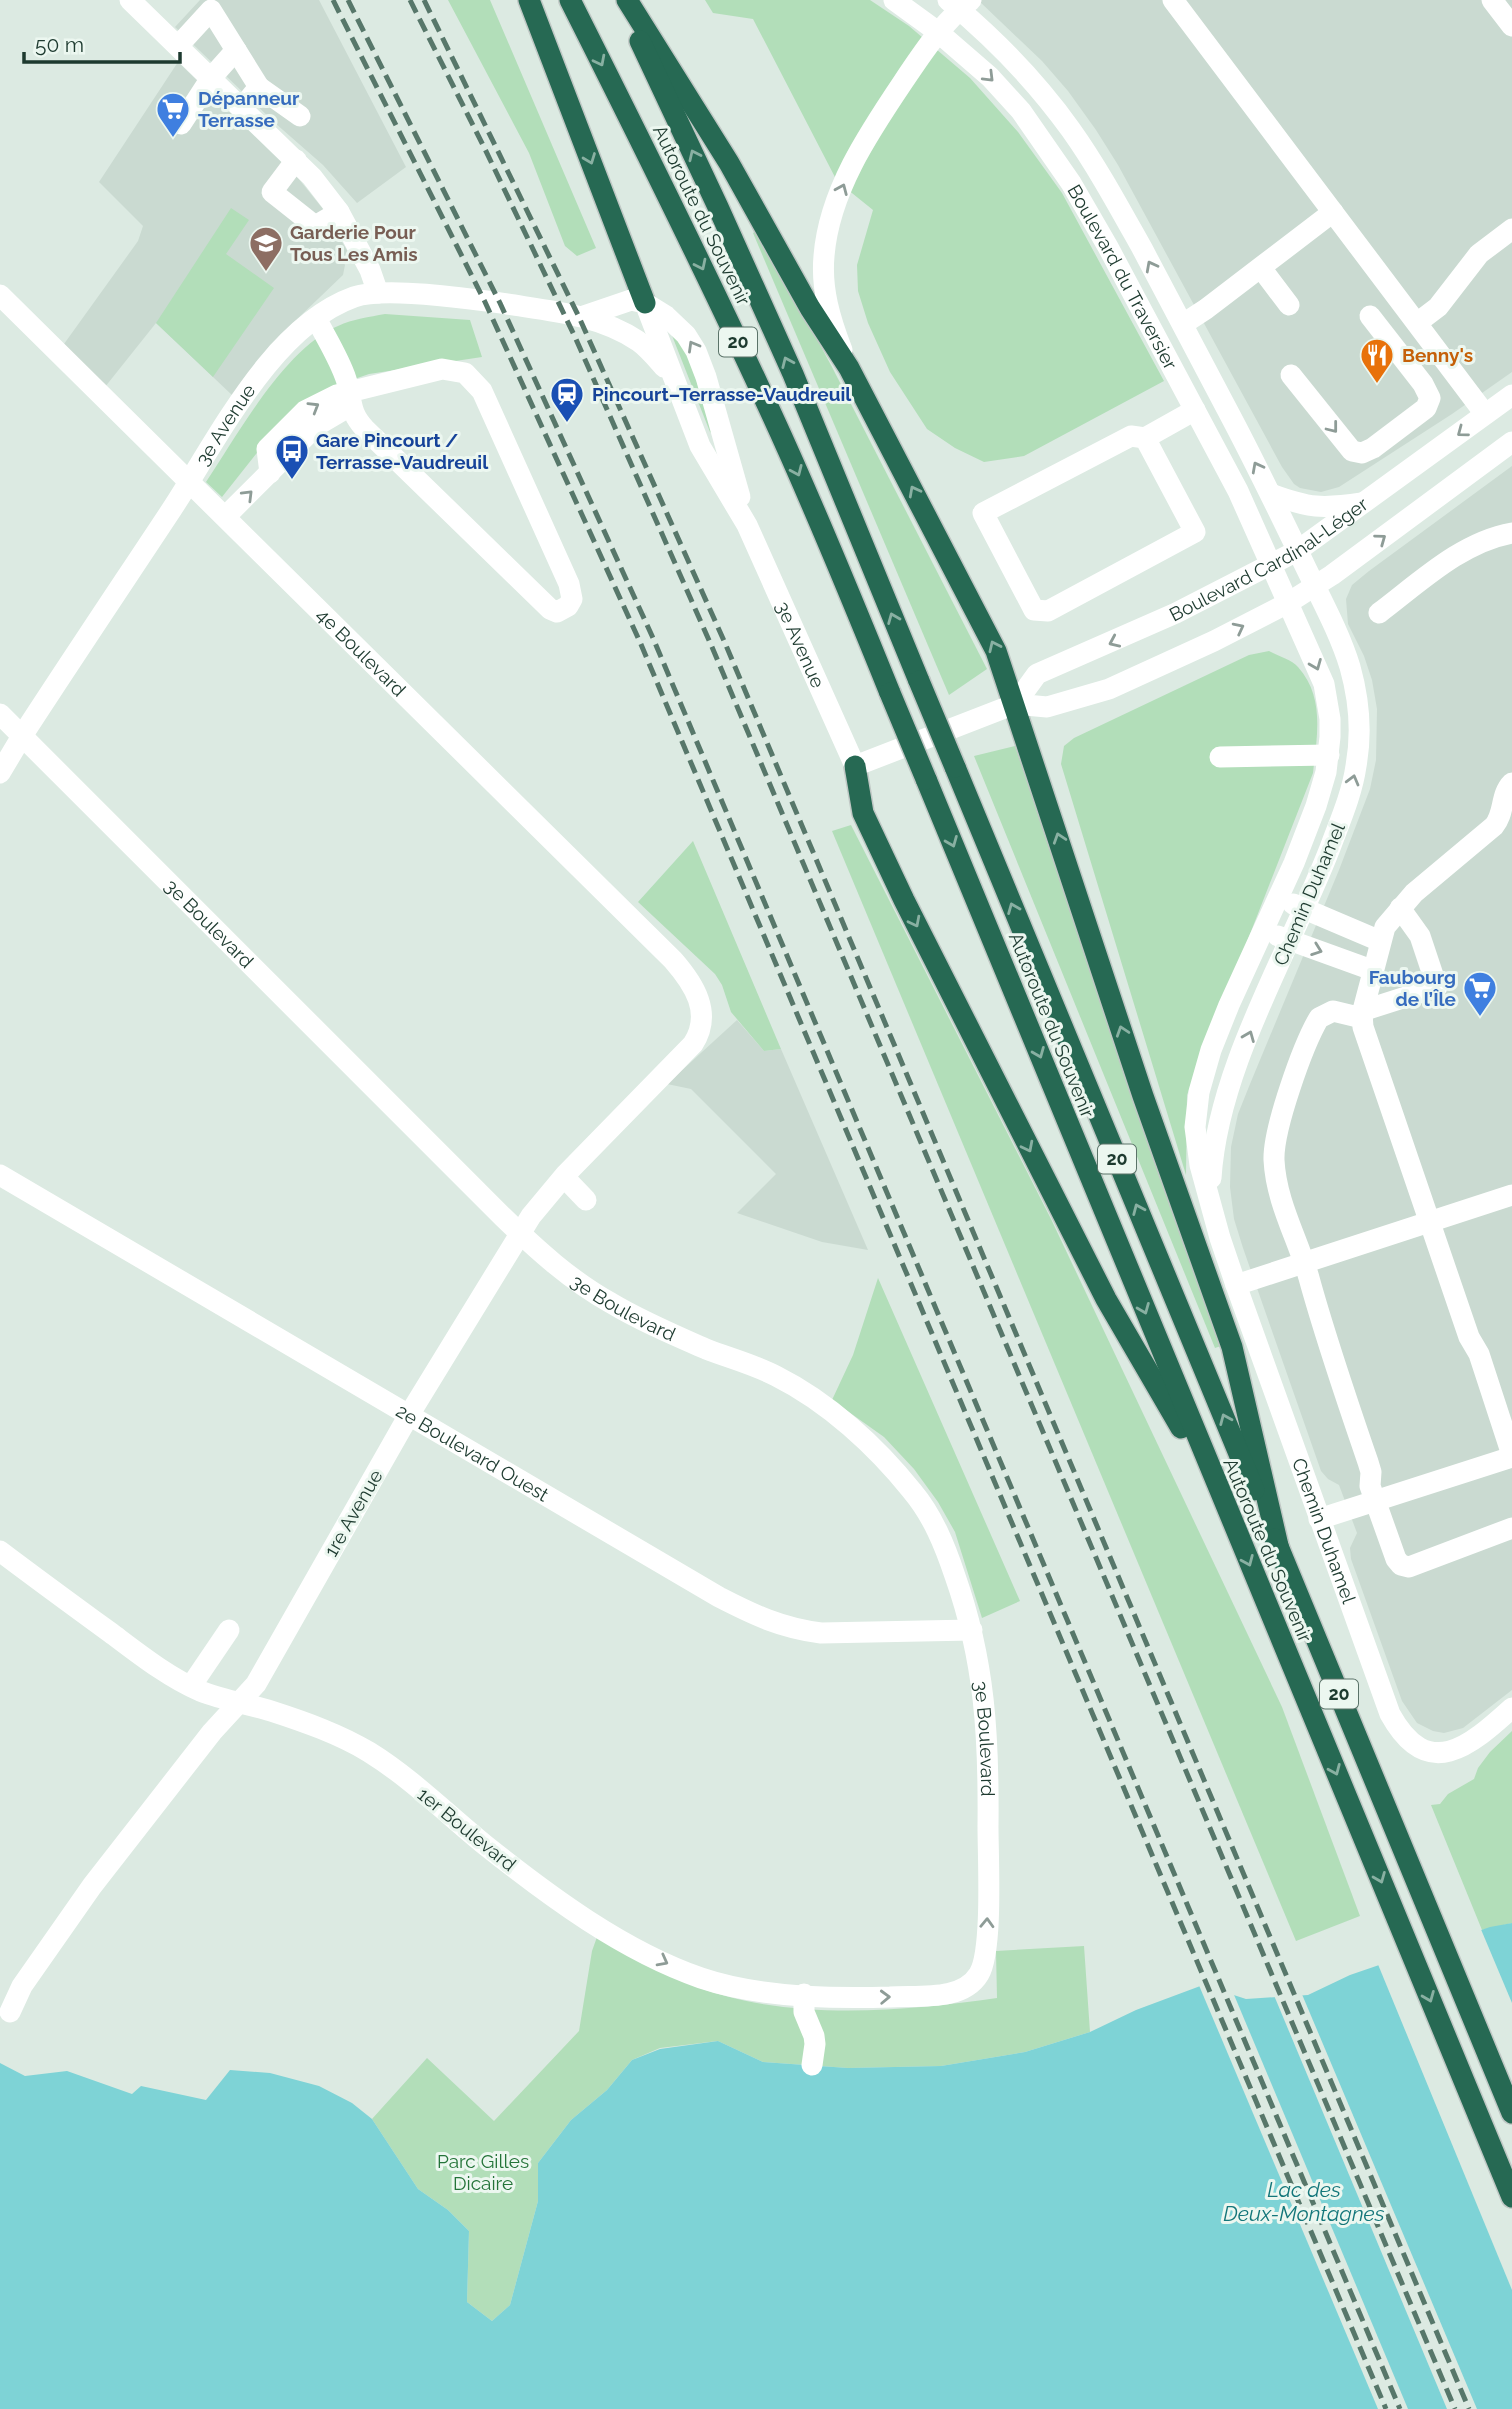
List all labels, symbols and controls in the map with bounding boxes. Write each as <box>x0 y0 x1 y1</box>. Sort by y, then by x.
scale bar <box>24 21 180 65</box>
text: 50 m <box>35 32 84 57</box>
one-way arrow <box>592 54 606 66</box>
one-way arrow <box>981 69 994 82</box>
place label: Dépanneur Terrasse <box>198 87 300 131</box>
supermarket icon: Dépanneur Terrasse <box>154 90 192 139</box>
street label: Autoroute du Souvenir <box>649 121 755 309</box>
one-way arrow <box>688 150 702 162</box>
one-way arrow <box>582 153 596 165</box>
street label: Boulevard du Traversier <box>1063 180 1182 373</box>
one-way arrow <box>834 183 848 196</box>
place label: Garderie Pour Tous Les Amis <box>290 221 418 265</box>
school or university icon: Garderie Pour Tous Les Amis <box>247 224 285 273</box>
one-way arrow <box>693 258 707 270</box>
one-way arrow <box>1146 261 1159 273</box>
road number: 20 <box>719 328 757 356</box>
restaurant icon: Benny's <box>1358 336 1396 385</box>
one-way arrow <box>688 341 701 354</box>
place label: Benny's <box>1402 344 1473 366</box>
one-way arrow <box>782 357 796 369</box>
station icon: Pincourt–Terrasse-Vaudreuil <box>548 375 586 424</box>
street label: 3e Avenue <box>191 380 260 469</box>
place label: Pincourt–Terrasse-Vaudreuil <box>592 383 852 405</box>
one-way arrow <box>306 402 319 415</box>
one-way arrow <box>1325 420 1337 433</box>
one-way arrow <box>1458 423 1470 436</box>
place label: Gare Pincourt / Terrasse-Vaudreuil <box>316 429 489 473</box>
bus stop icon: Gare Pincourt / Terrasse-Vaudreuil <box>273 432 311 481</box>
one-way arrow <box>1252 462 1266 474</box>
one-way arrow <box>789 464 803 476</box>
one-way arrow <box>908 486 922 498</box>
one-way arrow <box>240 490 253 503</box>
street label: Boulevard Cardinal-Léger <box>1165 492 1372 626</box>
one-way arrow <box>1373 535 1386 547</box>
street label: 3e Avenue <box>772 598 829 691</box>
street label: 4e Boulevard <box>312 603 410 701</box>
one-way arrow <box>888 612 902 624</box>
one-way arrow <box>1232 623 1244 637</box>
one-way arrow <box>1109 634 1121 648</box>
one-way arrow <box>988 641 1002 653</box>
one-way arrow <box>1308 658 1322 670</box>
one-way arrow <box>1345 774 1359 786</box>
street label: Chemin Duhamel <box>1269 819 1349 969</box>
one-way arrow <box>1053 832 1067 844</box>
one-way arrow <box>944 835 958 848</box>
street label: 3e Boulevard <box>161 875 258 972</box>
one-way arrow <box>1007 903 1021 915</box>
one-way arrow <box>906 915 920 927</box>
street label: Autoroute du Souvenir <box>1005 929 1099 1121</box>
one-way arrow <box>1311 942 1323 956</box>
place label: Faubourg de l’Île <box>1369 966 1456 1010</box>
supermarket icon: Faubourg de l’Île <box>1461 969 1499 1018</box>
one-way arrow <box>1116 1026 1130 1038</box>
one-way arrow <box>1241 1030 1255 1042</box>
one-way arrow <box>1030 1046 1044 1058</box>
one-way arrow <box>1020 1140 1033 1152</box>
road number: 20 <box>1098 1144 1136 1174</box>
one-way arrow <box>1132 1203 1146 1216</box>
street label: 3e Boulevard <box>567 1270 679 1345</box>
one-way arrow <box>1135 1302 1149 1314</box>
street label: 2e Boulevard Ouest <box>392 1399 553 1506</box>
one-way arrow <box>1220 1413 1234 1425</box>
street label: Autoroute du Souvenir <box>1219 1455 1317 1645</box>
street label: Chemin Duhamel <box>1288 1455 1361 1607</box>
street label: 1re Avenue <box>319 1466 387 1560</box>
one-way arrow <box>1239 1554 1253 1566</box>
street label: 3e Boulevard <box>970 1680 999 1797</box>
road number: 20 <box>1320 1680 1358 1708</box>
one-way arrow <box>1327 1764 1341 1776</box>
street label: 1er Boulevard <box>413 1783 521 1875</box>
one-way arrow <box>1372 1870 1386 1883</box>
one-way arrow <box>979 1918 994 1929</box>
one-way arrow <box>655 1953 668 1967</box>
one-way arrow <box>880 1989 891 2004</box>
one-way arrow <box>1421 1990 1435 2002</box>
park label: Parc Gilles Dicaire <box>437 2150 529 2194</box>
water label: Lac des Deux-Montagnes <box>1223 2177 1385 2226</box>

